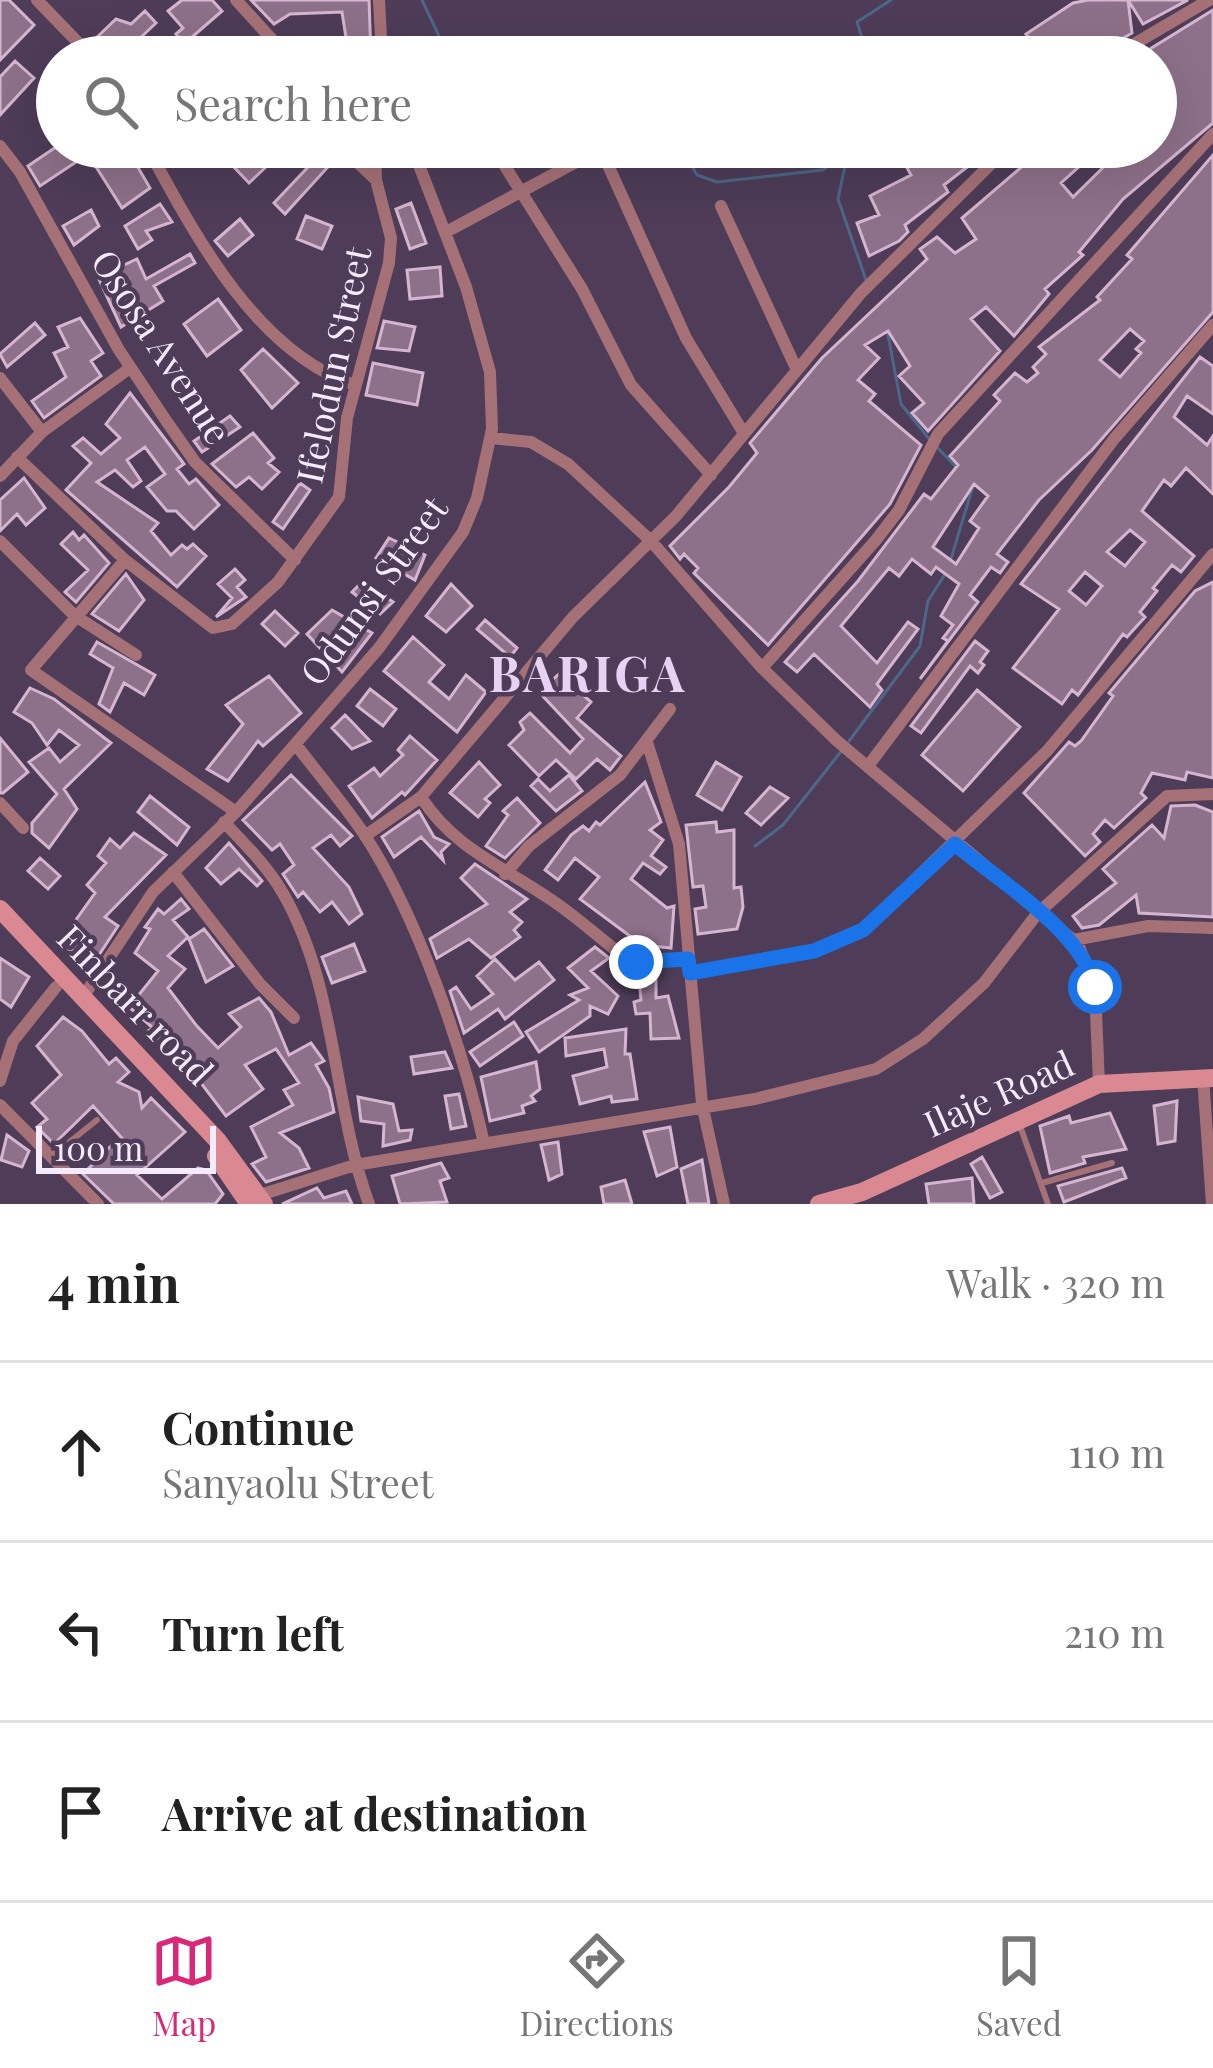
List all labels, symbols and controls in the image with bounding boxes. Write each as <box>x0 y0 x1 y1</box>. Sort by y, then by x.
search box <box>36 36 1177 168</box>
icon: search <box>78 69 144 135</box>
text: Search here <box>174 72 412 132</box>
street label: Ososa Avenue <box>82 239 243 452</box>
street label: Ifelodun Street <box>284 241 381 487</box>
street label: Odunsi Street <box>288 485 458 694</box>
district label: BARIGA <box>489 640 687 704</box>
street label: Finbarr road <box>48 913 225 1094</box>
route end <box>609 935 663 989</box>
route start <box>1068 960 1122 1014</box>
street label: Ilaje Road <box>916 1038 1081 1146</box>
scale bar <box>36 1120 216 1173</box>
text: 100 m <box>54 1125 143 1169</box>
text: 4 min <box>48 1248 180 1316</box>
text: Walk · 320 m <box>946 1256 1165 1308</box>
text: Continue <box>162 1396 354 1456</box>
icon: ahead <box>48 1419 114 1485</box>
text: 110 m <box>1068 1426 1165 1478</box>
text: Sanyaolu Street <box>162 1456 433 1508</box>
icon: left <box>48 1599 114 1665</box>
text: Turn left <box>162 1602 344 1662</box>
text: 210 m <box>1064 1606 1165 1658</box>
icon: arrive <box>48 1779 114 1845</box>
text: Arrive at destination <box>162 1782 587 1842</box>
tab: Map <box>151 1928 217 2044</box>
tab: Directions <box>519 1928 674 2044</box>
tab: Saved <box>976 1928 1062 2044</box>

